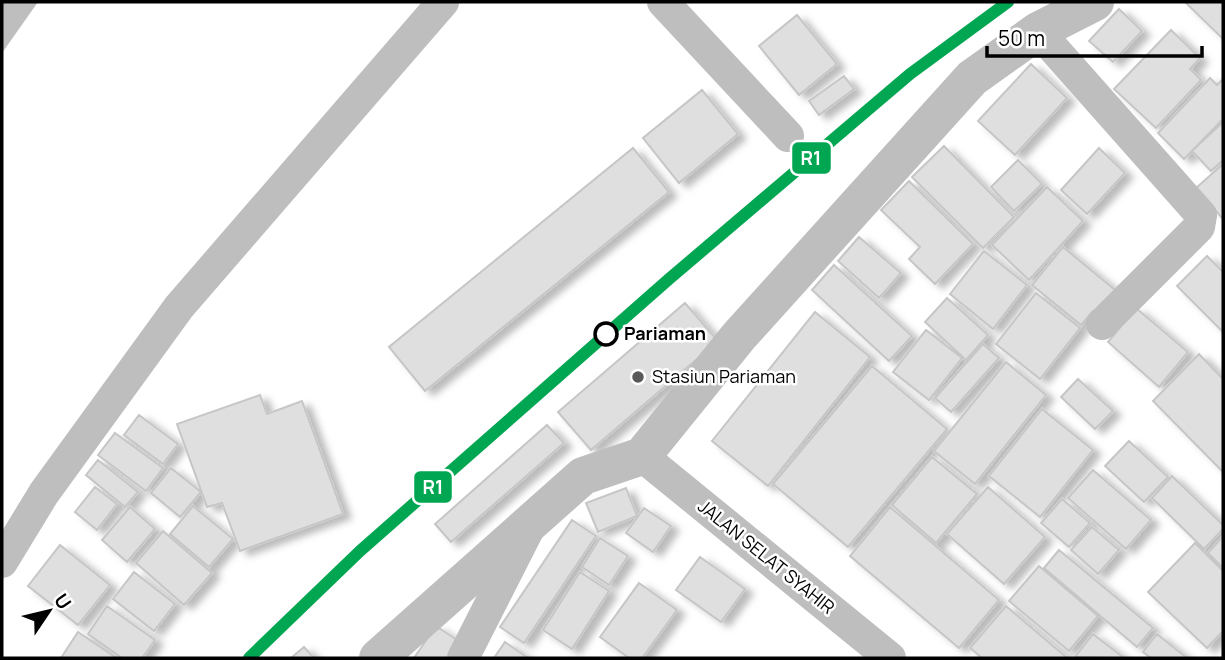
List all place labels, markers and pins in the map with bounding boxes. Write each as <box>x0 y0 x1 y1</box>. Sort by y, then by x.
place label: Pariaman <box>624 321 706 345</box>
marker: Pariaman <box>594 322 618 346</box>
place label: Stasiun Pariaman <box>652 364 796 388</box>
marker: Stasiun Pariaman <box>630 369 646 385</box>

